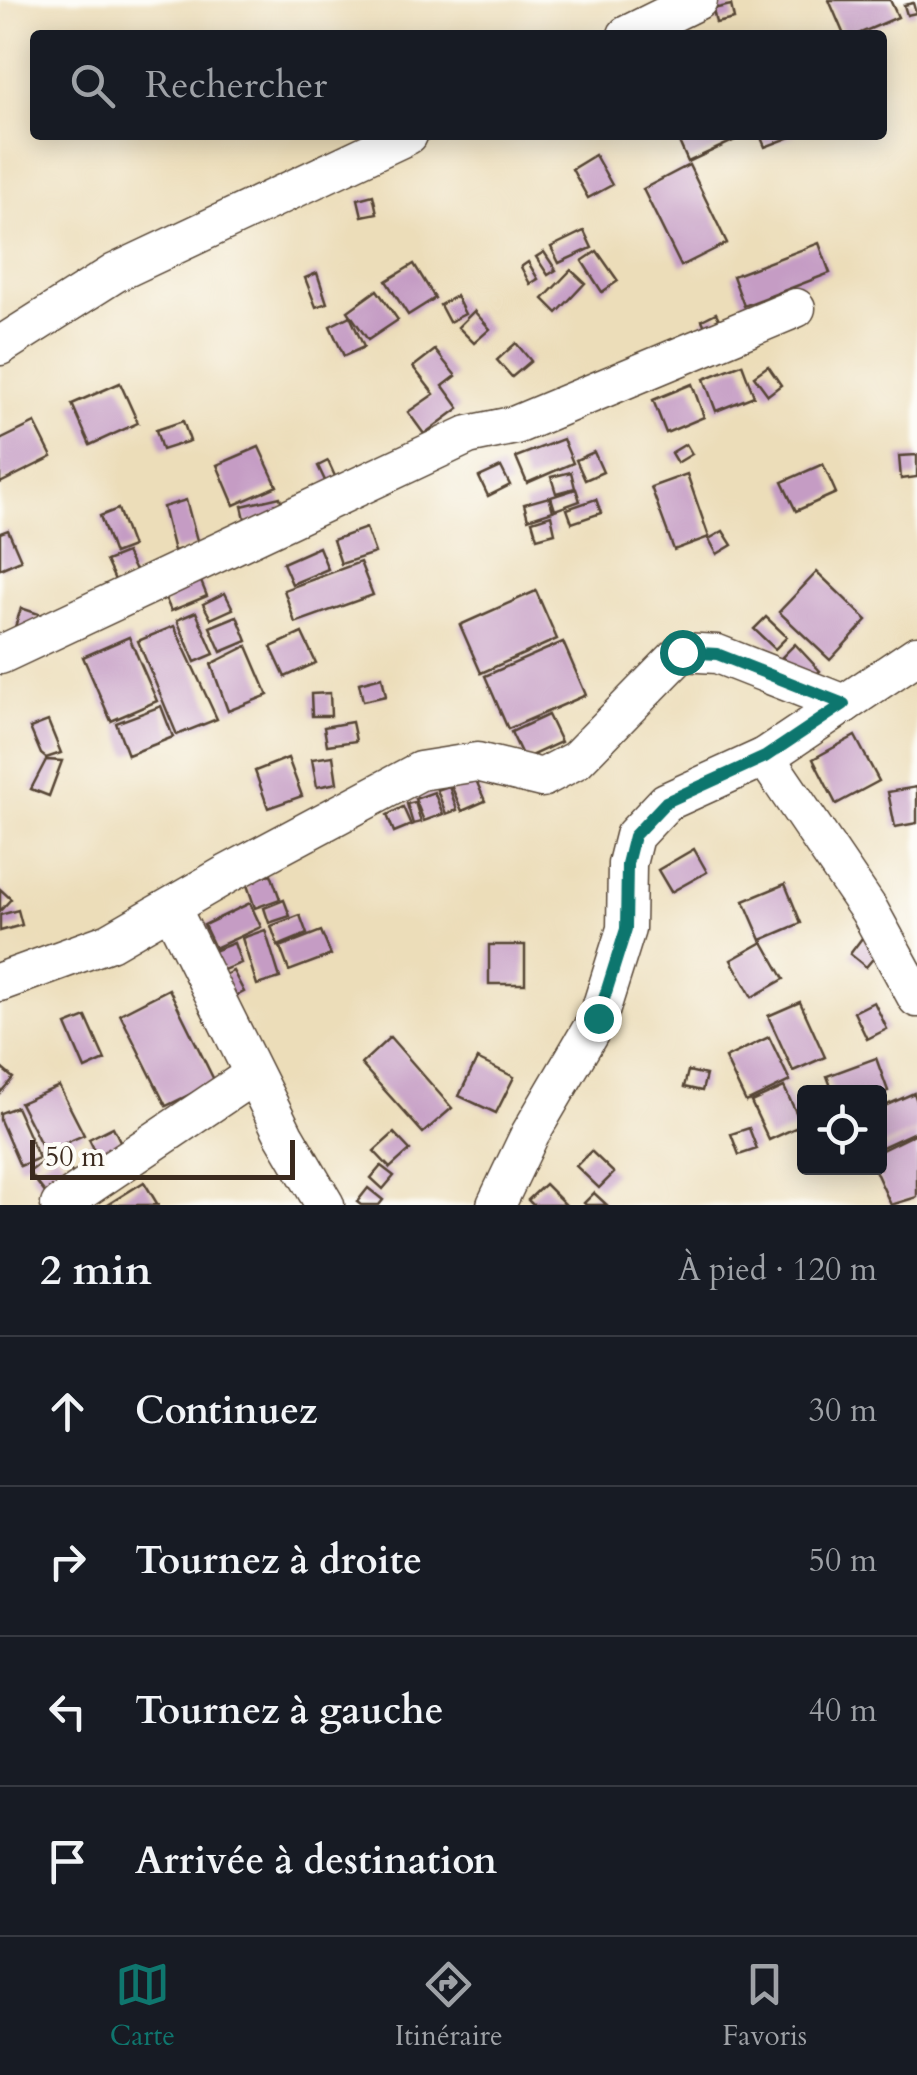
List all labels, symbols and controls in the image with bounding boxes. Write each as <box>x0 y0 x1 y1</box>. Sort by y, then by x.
search box <box>30 30 887 140</box>
icon: search <box>65 58 120 113</box>
text: Rechercher <box>145 59 327 111</box>
route start <box>660 630 706 676</box>
route end <box>576 996 622 1042</box>
map controls <box>797 1085 887 1175</box>
button: locate <box>797 1085 887 1175</box>
scale bar <box>30 1135 295 1180</box>
text: 50 m <box>45 1138 105 1176</box>
text: 2 min <box>40 1242 152 1299</box>
text: À pied · 120 m <box>678 1248 877 1292</box>
icon: ahead <box>40 1384 95 1439</box>
text: Continuez <box>135 1385 318 1437</box>
text: 30 m <box>809 1389 877 1433</box>
icon: right <box>40 1534 95 1589</box>
text: Tournez à droite <box>135 1535 422 1587</box>
text: 50 m <box>809 1539 877 1583</box>
icon: left <box>40 1684 95 1739</box>
text: Tournez à gauche <box>135 1685 444 1737</box>
text: 40 m <box>809 1689 877 1733</box>
icon: arrive <box>40 1834 95 1889</box>
text: Arrivée à destination <box>135 1835 497 1887</box>
tab: Carte <box>110 1957 175 2055</box>
tab: Itinéraire <box>395 1957 503 2055</box>
tab: Favoris <box>722 1957 807 2055</box>

